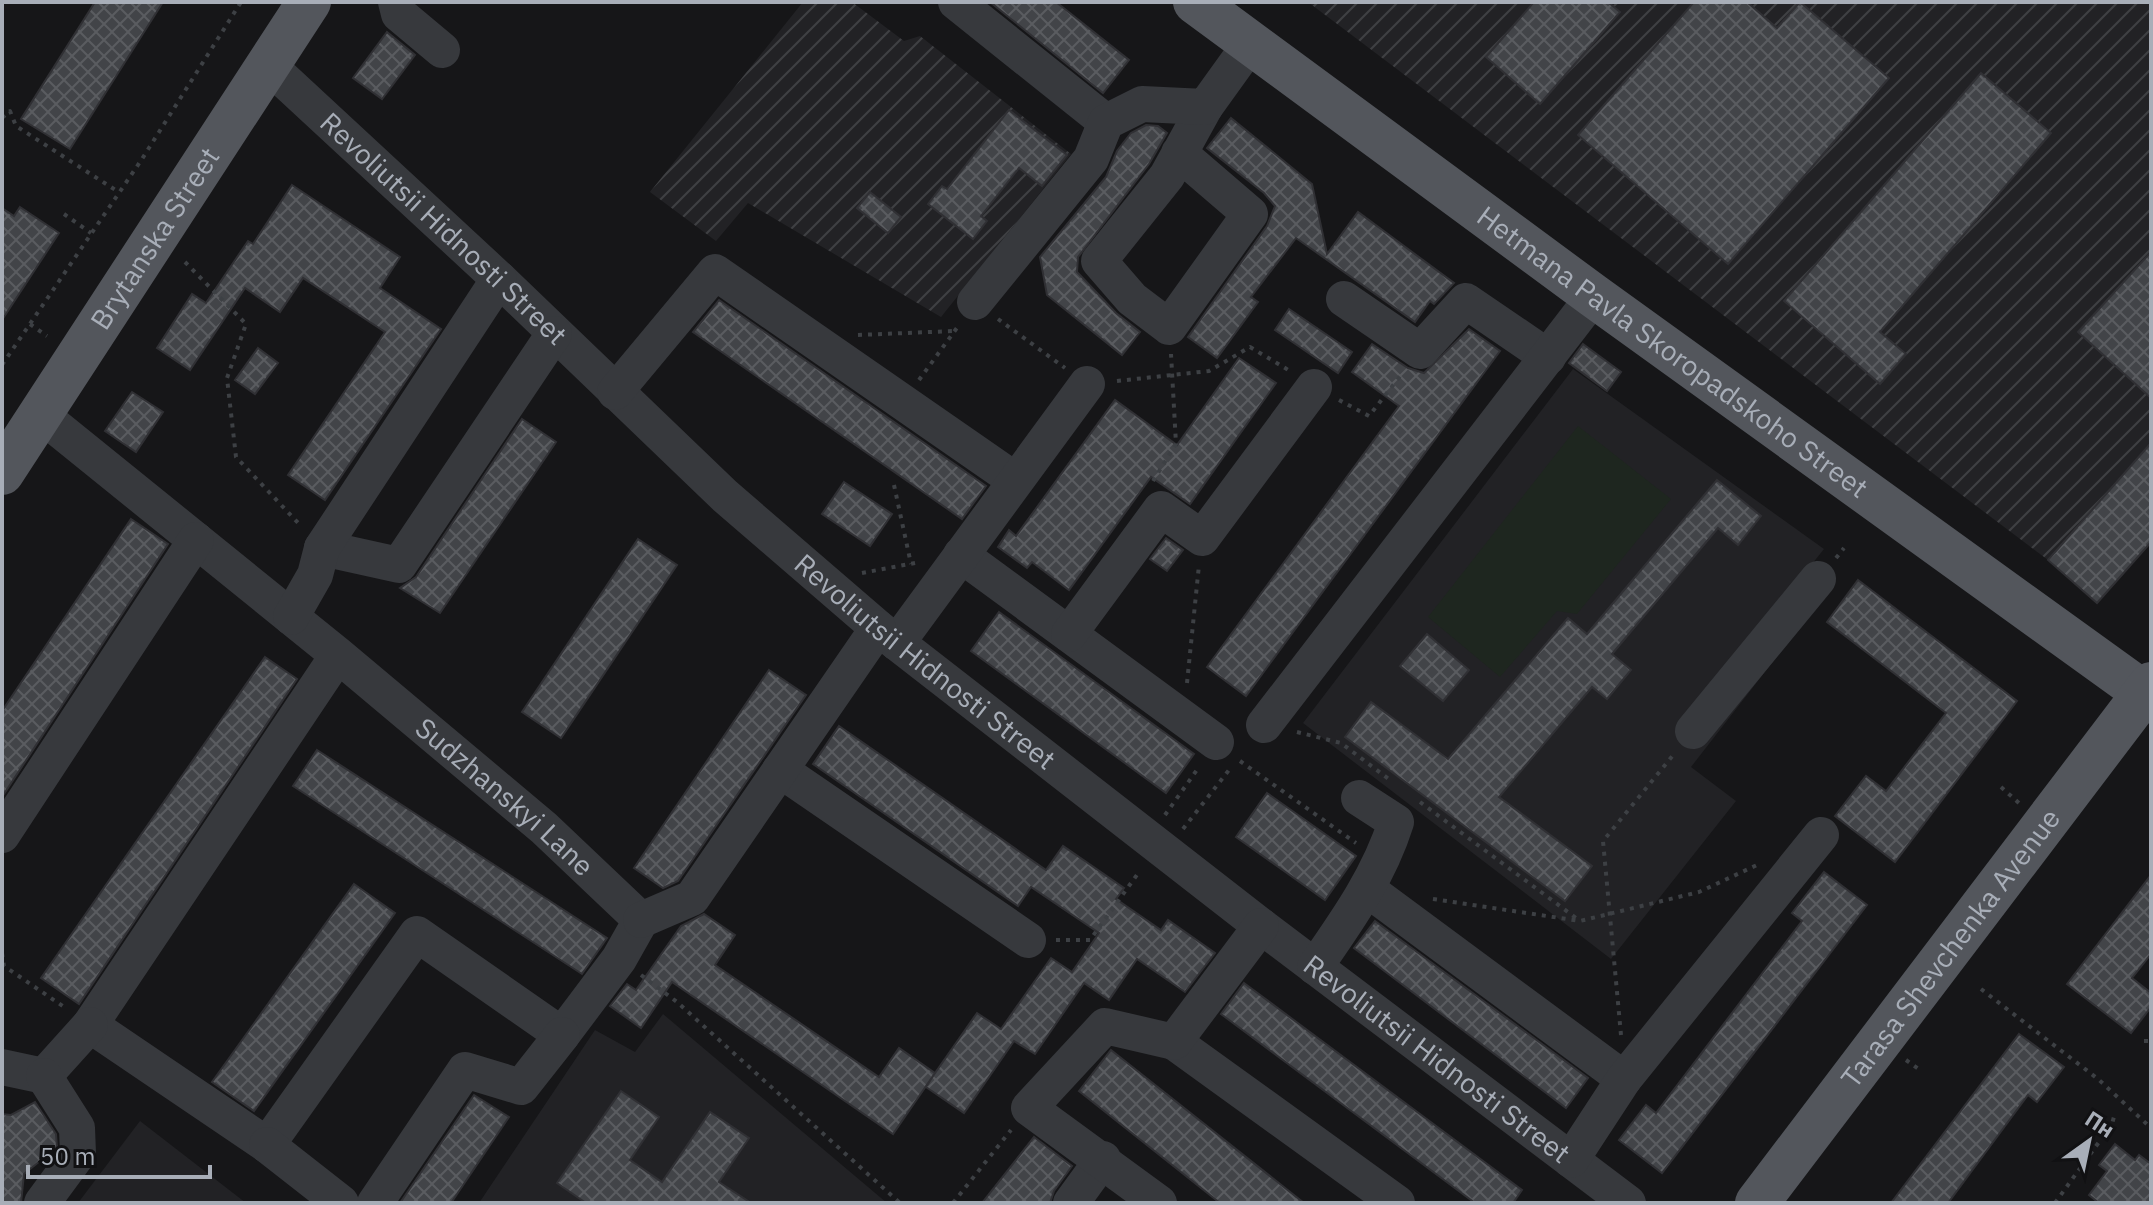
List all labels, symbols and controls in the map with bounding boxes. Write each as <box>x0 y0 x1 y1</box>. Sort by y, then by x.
street label: Revoliutsii Hidnosti Street <box>313 104 575 353</box>
street label: Brytanska Street <box>82 140 227 336</box>
street label: Hetmana Pavla Skoropadskoho Street <box>1470 197 1876 506</box>
street label: Revoliutsii Hidnosti Street <box>787 545 1063 777</box>
street label: Sudzhanskyi Lane <box>408 709 602 884</box>
street label: Tarasa Shevchenka Avenue <box>1832 801 2068 1095</box>
street label: Revoliutsii Hidnosti Street <box>1296 946 1578 1171</box>
north arrow <box>2049 1101 2129 1181</box>
text: Пн <box>2080 1104 2120 1144</box>
scale bar <box>28 1129 210 1179</box>
text: 50 m <box>40 1140 95 1172</box>

